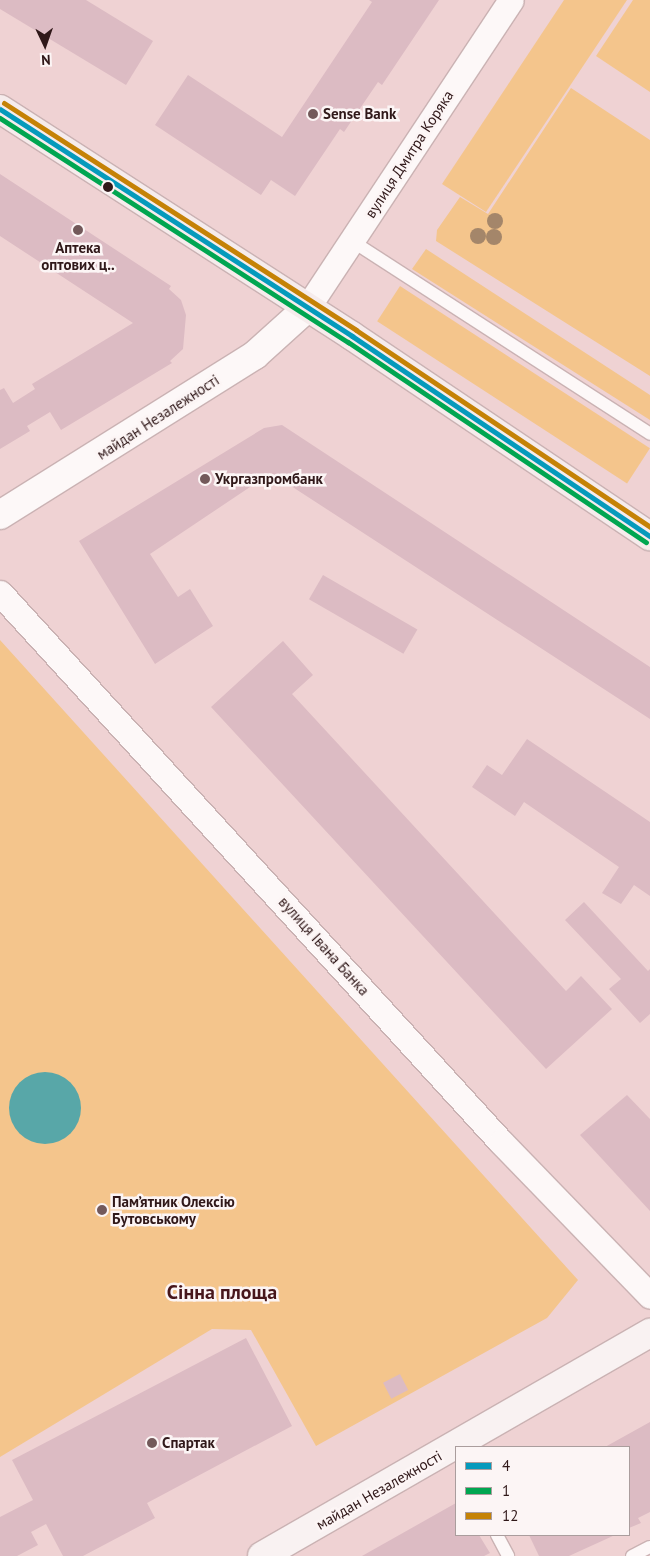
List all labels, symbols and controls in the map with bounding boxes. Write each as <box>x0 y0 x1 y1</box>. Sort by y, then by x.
north arrow <box>20 20 70 70</box>
text: N <box>41 51 51 69</box>
street label: вулиця Дмитра Коряка <box>361 87 457 221</box>
place label: Sense Bank <box>323 105 396 123</box>
marker: Sense Bank <box>307 108 319 120</box>
unlabelled marker <box>103 182 113 192</box>
marker: Аптека оптових ц.. <box>72 224 84 236</box>
place label: Аптека оптових ц.. <box>41 238 115 273</box>
street label: майдан Незалежності <box>93 371 223 463</box>
place label: Укргазпромбанк <box>215 470 323 488</box>
marker: Укргазпромбанк <box>199 473 211 485</box>
street label: вулиця Івана Банка <box>275 893 373 999</box>
place label: Пам’ятник Олексію Бутовському <box>112 1192 235 1227</box>
marker: Пам’ятник Олексію Бутовському <box>96 1204 108 1216</box>
district label: Сінна площа <box>167 1280 277 1304</box>
place label: Спартак <box>162 1434 215 1452</box>
marker: Спартак <box>146 1437 158 1449</box>
legend <box>455 1446 630 1536</box>
street label: майдан Незалежності <box>313 1447 445 1533</box>
text: 4 <box>502 1456 510 1475</box>
text: 1 <box>502 1481 510 1500</box>
text: 12 <box>502 1506 518 1525</box>

